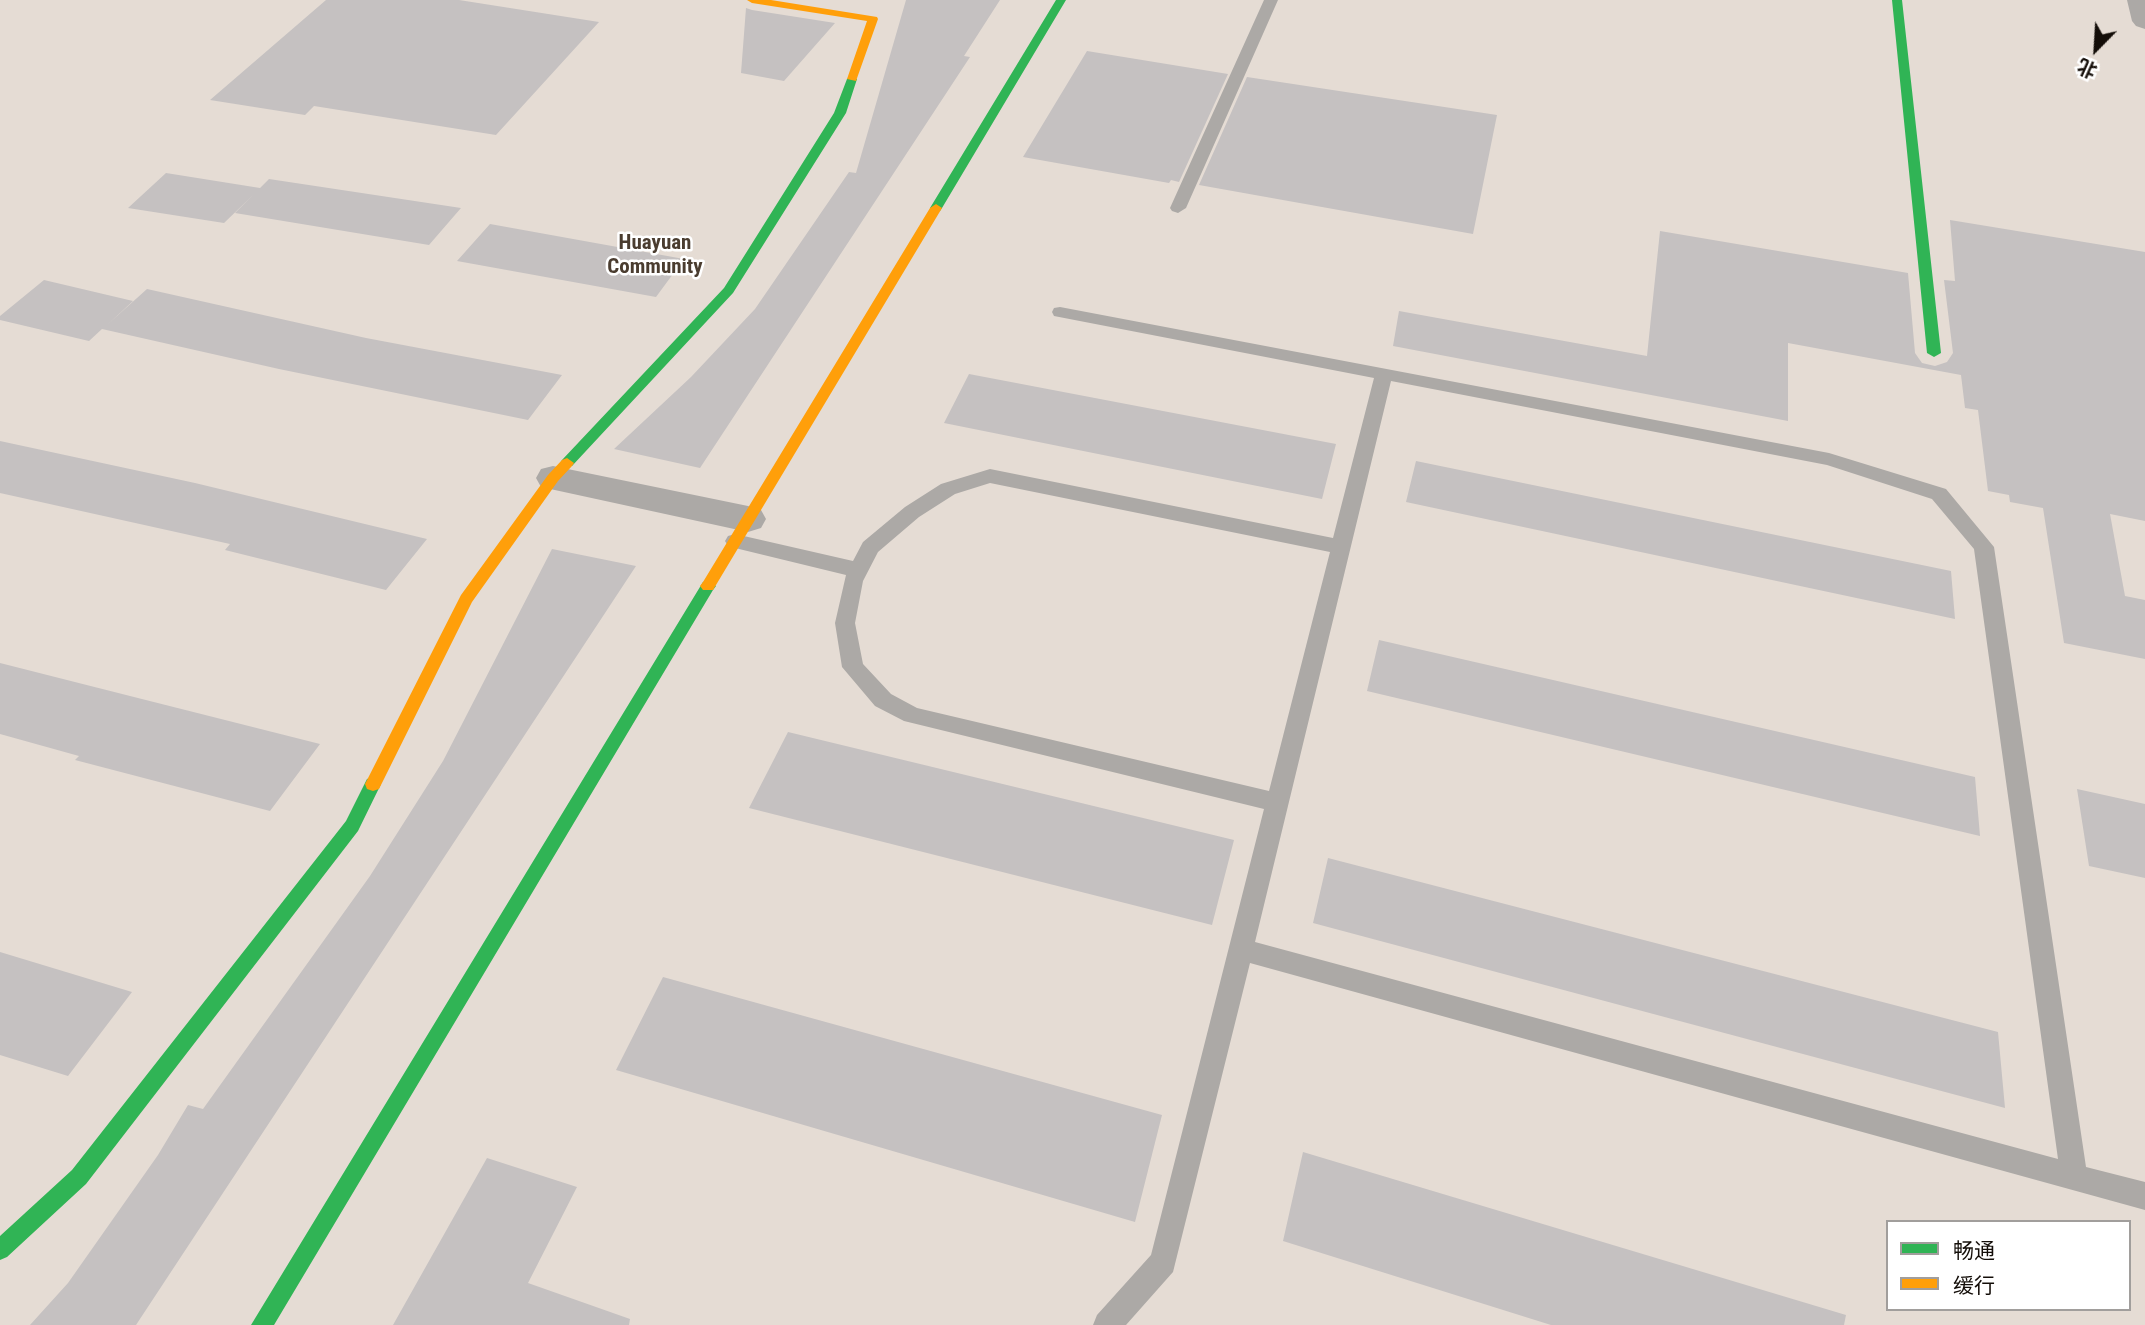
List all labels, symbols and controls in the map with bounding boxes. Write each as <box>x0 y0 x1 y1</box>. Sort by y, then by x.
north arrow <box>2061 14 2131 84</box>
text: 北 <box>2074 54 2101 83</box>
district label: Huayuan Community <box>607 231 703 281</box>
legend <box>1886 1220 2131 1311</box>
text: 畅通 <box>1953 1239 1995 1263</box>
text: 缓行 <box>1953 1274 1995 1298</box>

